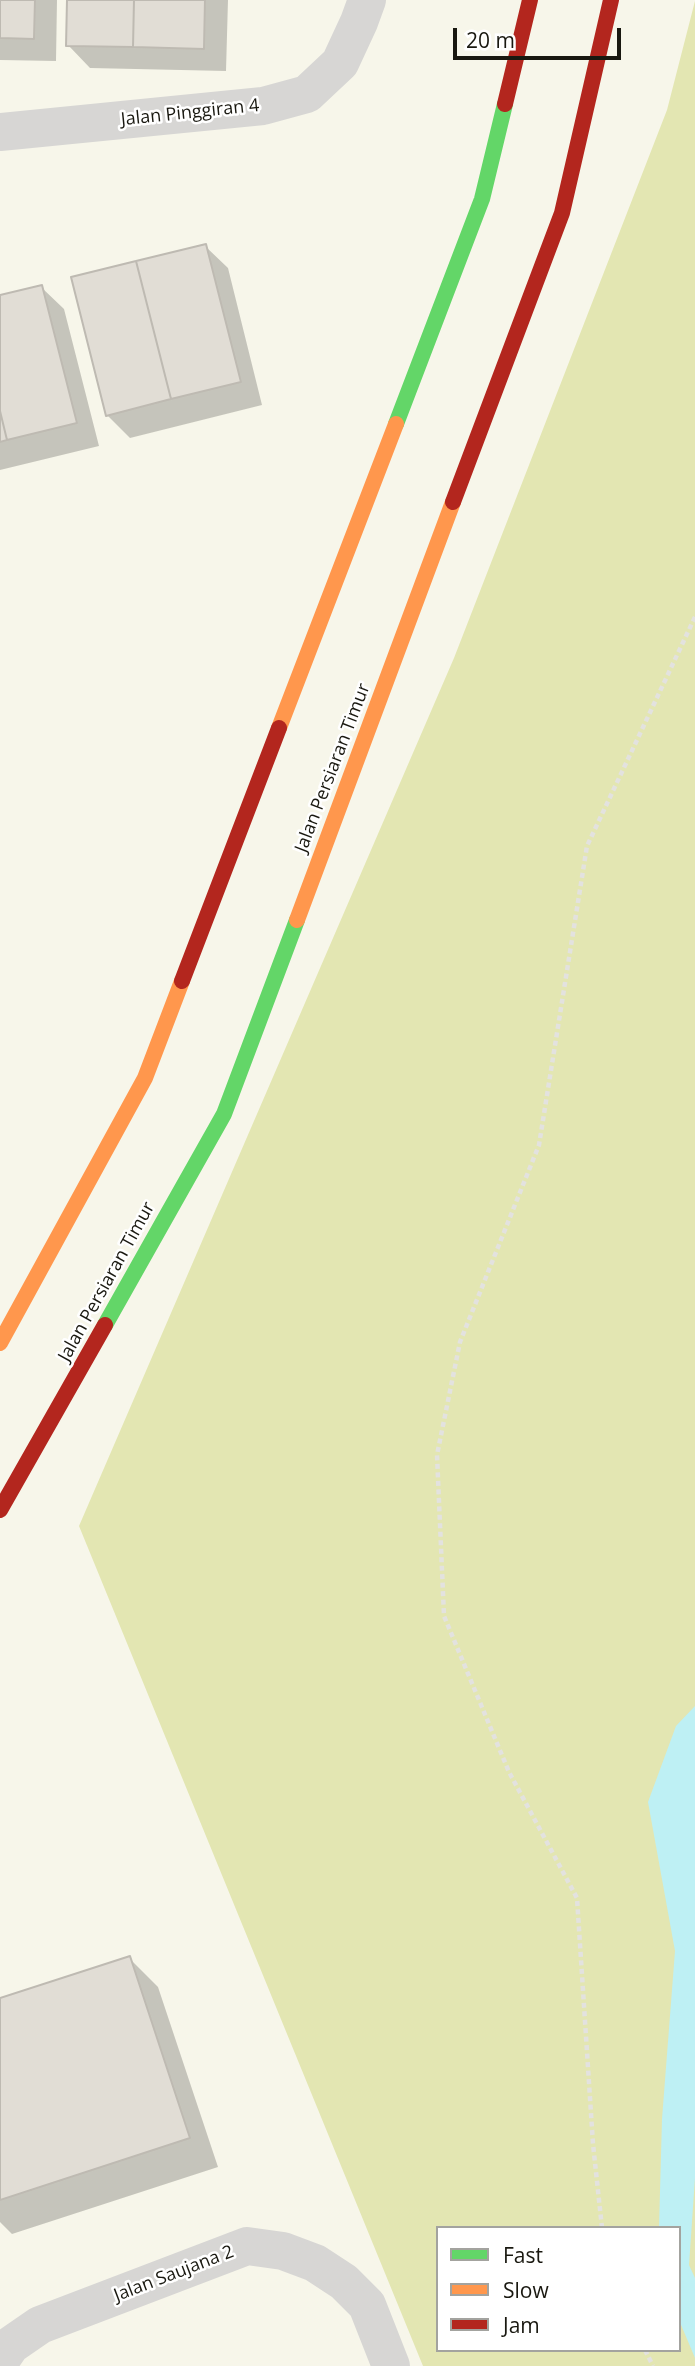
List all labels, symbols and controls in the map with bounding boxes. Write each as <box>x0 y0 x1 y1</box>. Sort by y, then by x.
scale bar <box>457 14 625 58</box>
text: 20 m <box>466 26 515 54</box>
street label: Jalan Pinggiran 4 <box>120 95 260 131</box>
street label: Jalan Persiaran Timur <box>291 681 375 855</box>
street label: Jalan Persiaran Timur <box>54 1198 160 1366</box>
legend <box>436 2226 681 2352</box>
street label: Jalan Saujana 2 <box>111 2241 237 2307</box>
text: Fast <box>503 2241 543 2269</box>
text: Slow <box>503 2276 549 2304</box>
text: Jam <box>503 2311 540 2339</box>

